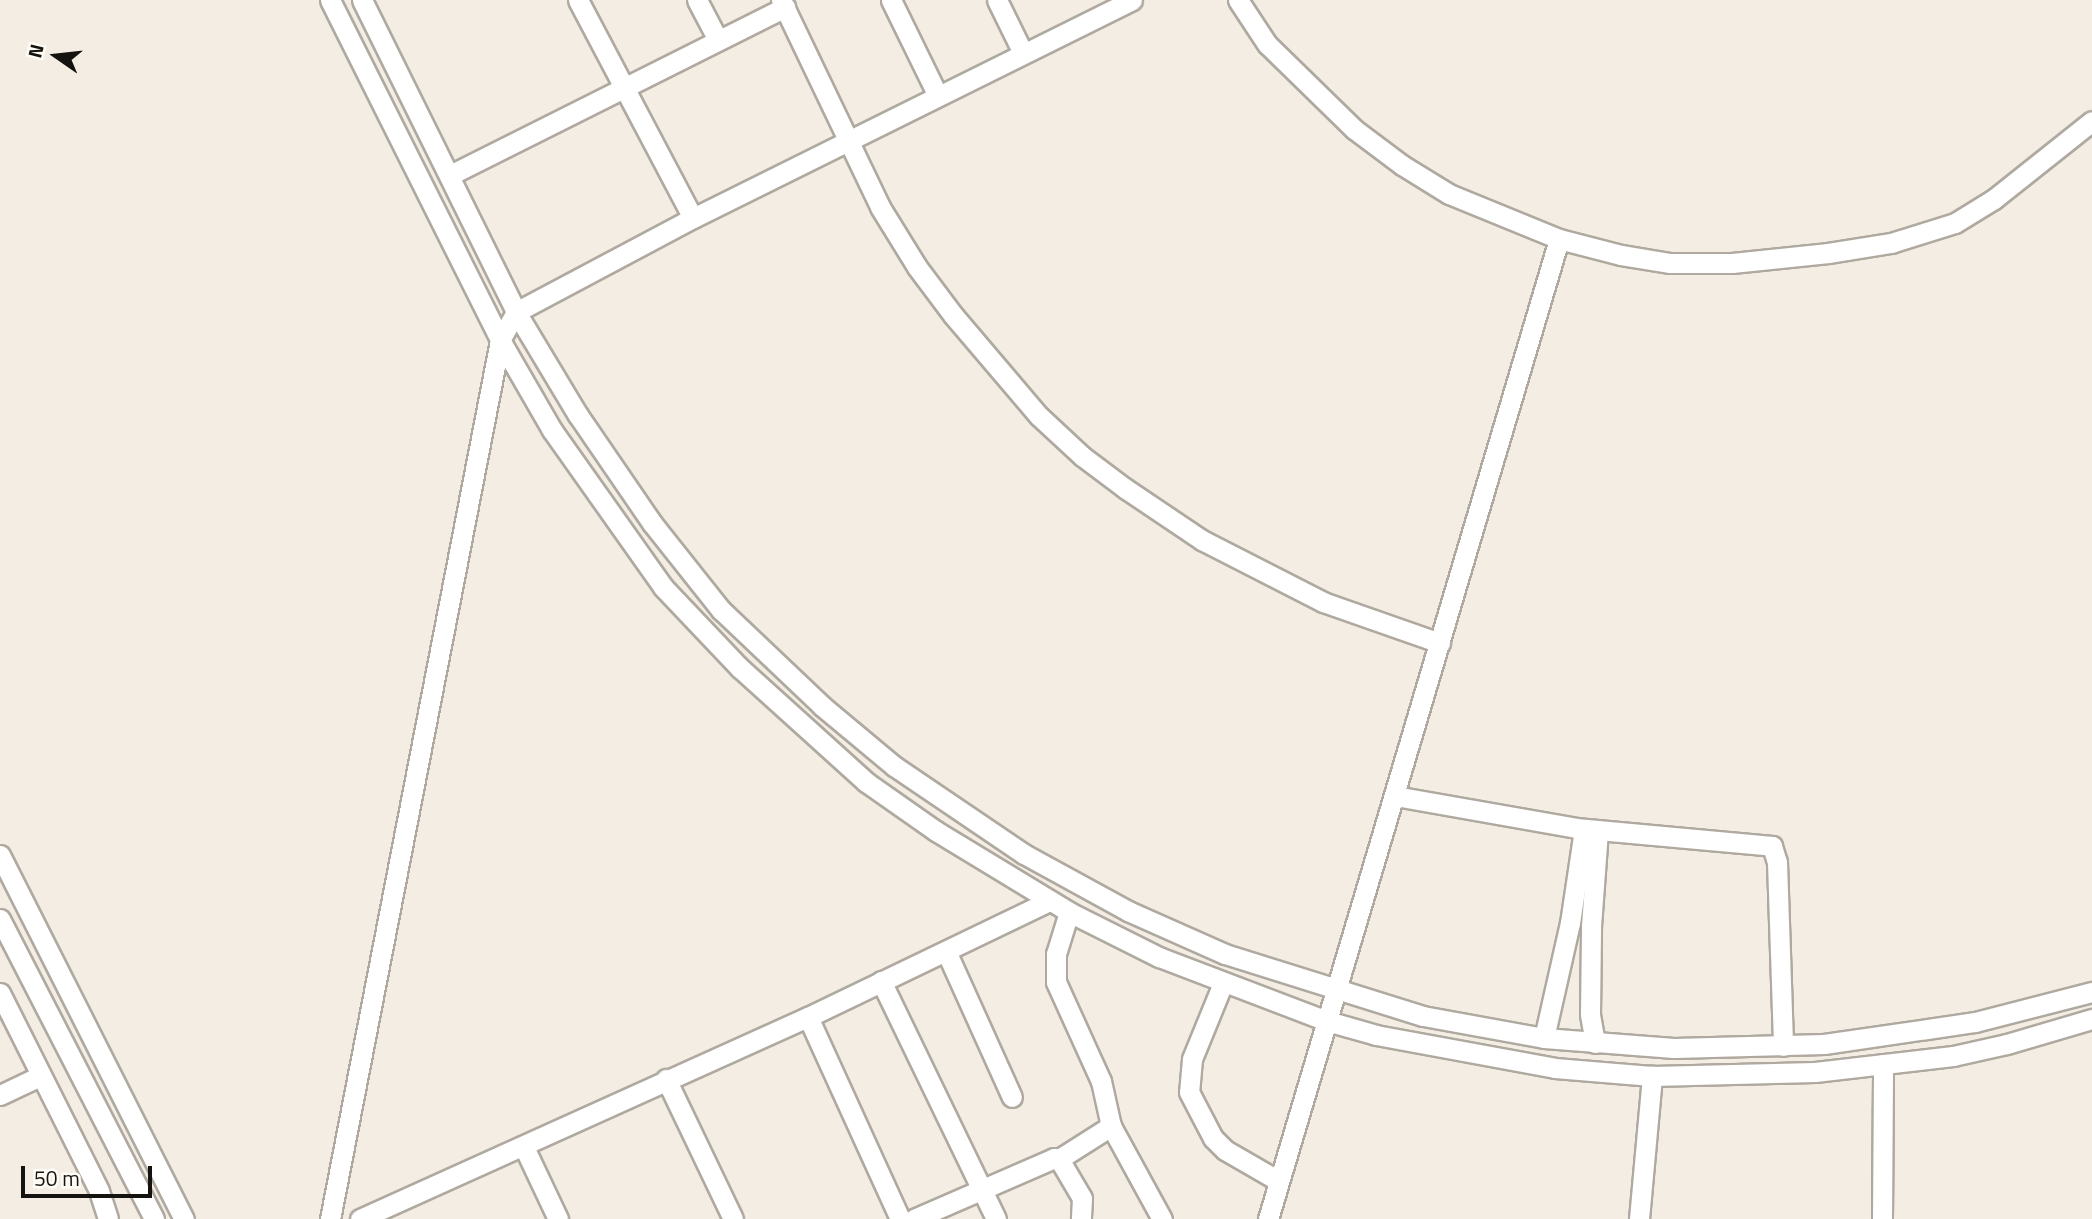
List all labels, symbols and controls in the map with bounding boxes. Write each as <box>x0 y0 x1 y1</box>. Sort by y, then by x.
north arrow <box>21 21 91 91</box>
text: N <box>19 41 51 61</box>
scale bar <box>24 1152 156 1196</box>
text: 50 m <box>34 1162 80 1194</box>

